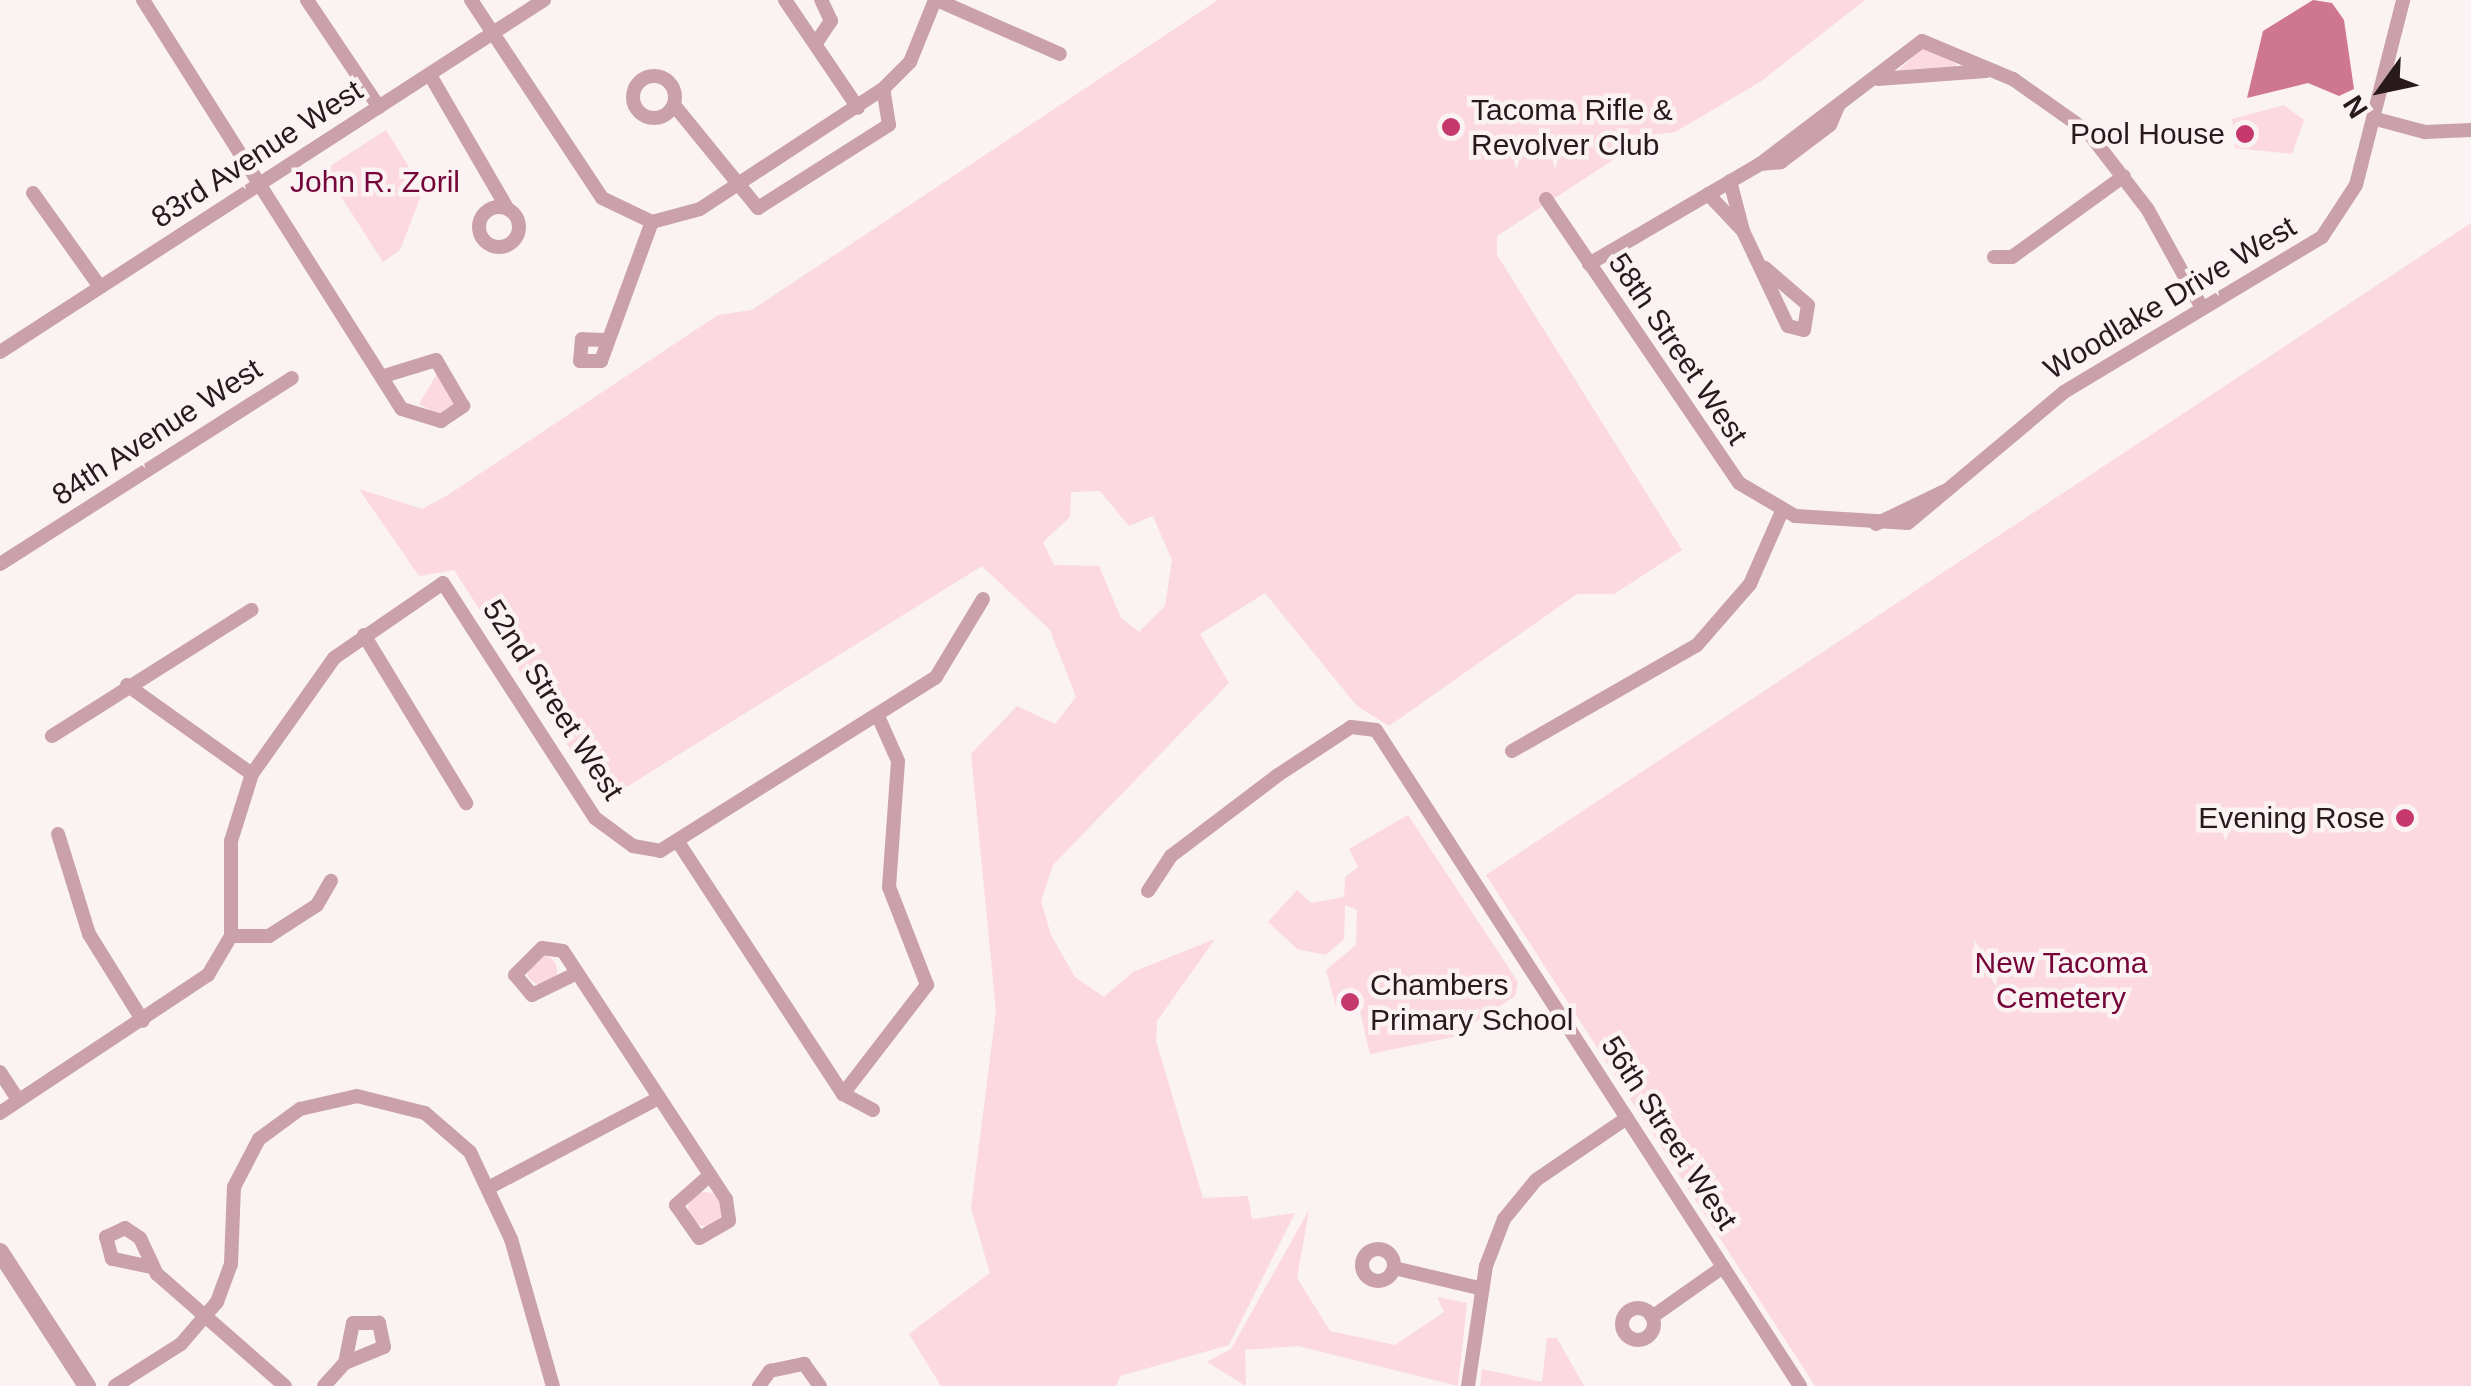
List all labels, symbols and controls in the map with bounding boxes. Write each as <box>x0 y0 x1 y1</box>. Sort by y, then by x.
north arrow <box>2331 40 2431 140</box>
street label: 83rd Avenue West <box>144 72 370 236</box>
text: N <box>2337 90 2374 124</box>
place label: Tacoma Rifle & Revolver Club <box>1471 92 1673 162</box>
marker: Tacoma Rifle & Revolver Club <box>1440 116 1462 138</box>
place label: Pool House <box>2070 116 2225 152</box>
marker: Pool House <box>2234 123 2256 145</box>
park label: John R. Zoril <box>290 164 460 200</box>
street label: Woodlake Drive West <box>2038 209 2302 387</box>
street label: 58th Street West <box>1601 247 1755 451</box>
street label: 84th Avenue West <box>45 350 269 514</box>
street label: 52nd Street West <box>475 593 631 807</box>
place label: Evening Rose <box>2198 800 2385 836</box>
marker: Evening Rose <box>2394 807 2416 829</box>
park label: New Tacoma Cemetery <box>1974 945 2148 1016</box>
place label: Chambers Primary School <box>1370 967 1573 1038</box>
marker: Chambers Primary School <box>1339 991 1361 1013</box>
street label: 56th Street West <box>1593 1030 1745 1236</box>

